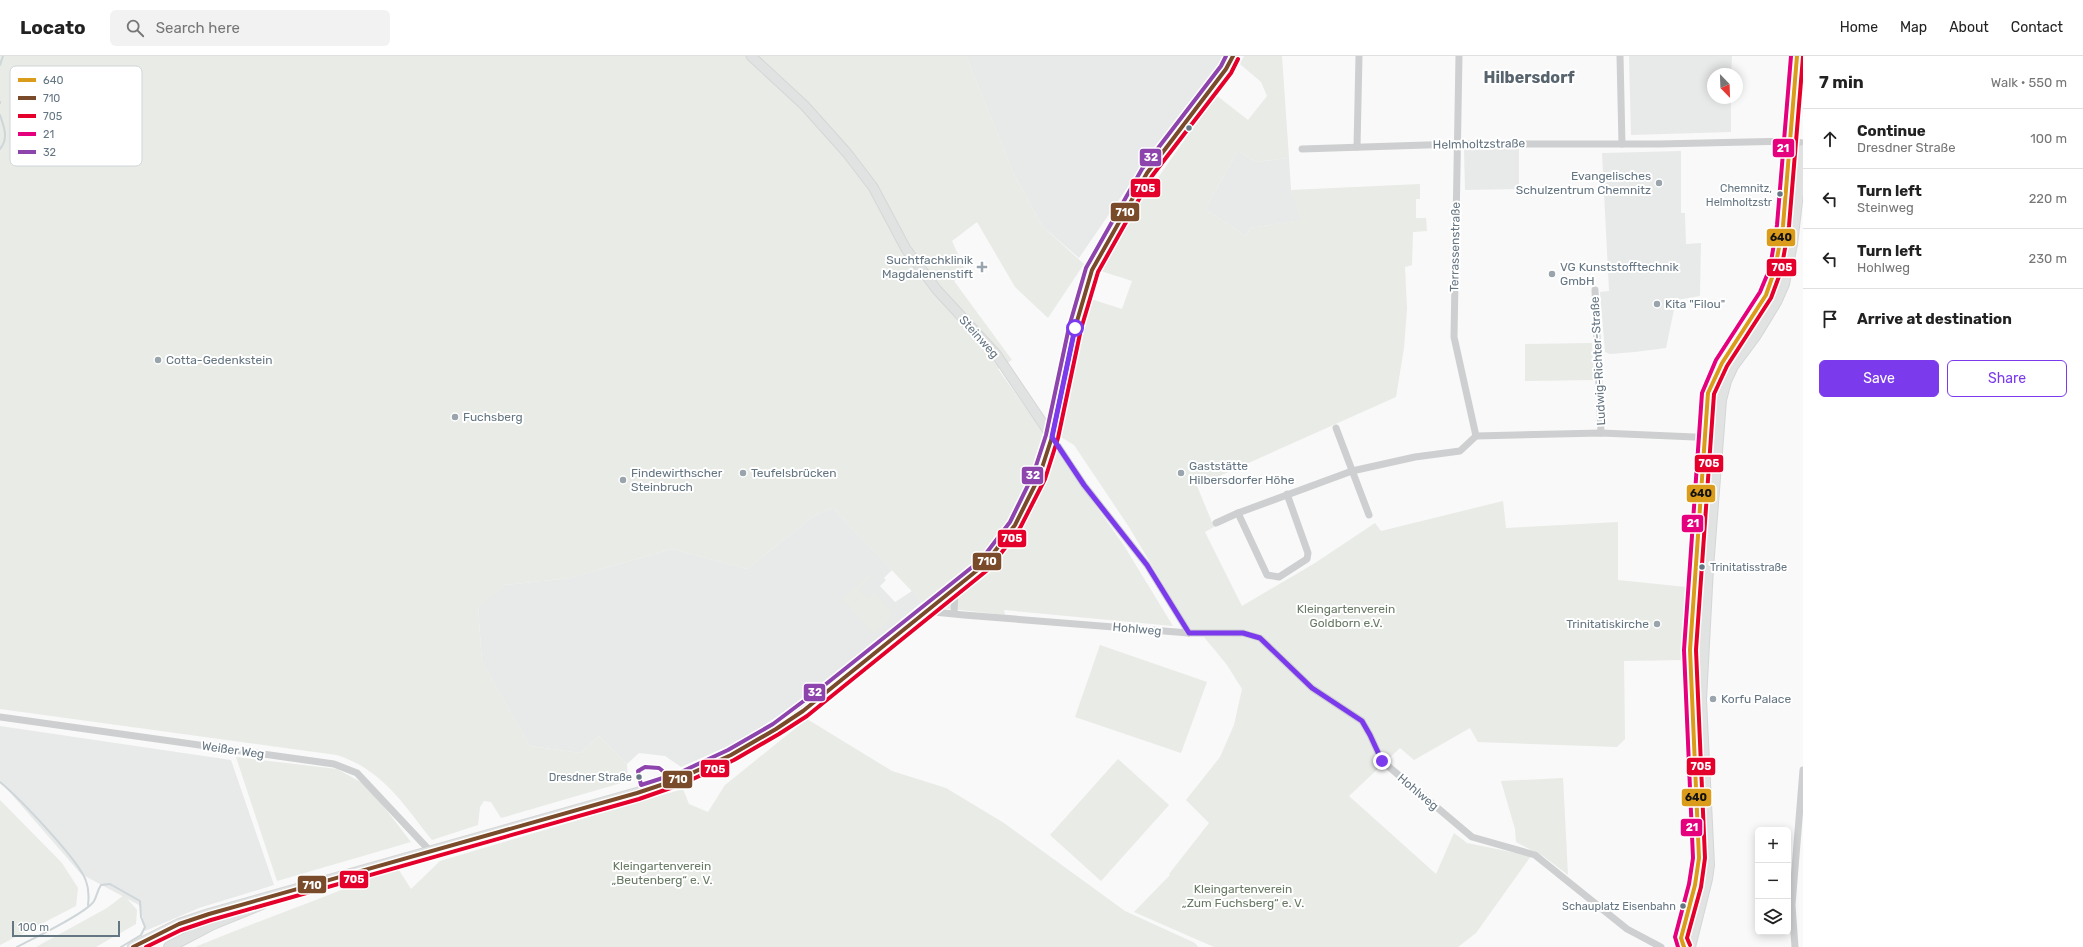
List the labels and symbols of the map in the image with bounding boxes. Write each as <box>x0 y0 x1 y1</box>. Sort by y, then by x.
legend <box>10 66 142 166</box>
district label: Hilbersdorf <box>1483 68 1575 87</box>
north arrow <box>1707 68 1743 104</box>
text: 640 <box>43 74 63 87</box>
text: 710 <box>43 92 60 105</box>
text: 705 <box>43 110 63 123</box>
unlabelled marker <box>1184 123 1194 133</box>
text: 21 <box>43 128 54 141</box>
street label: Helmholtzstraße <box>1433 136 1526 152</box>
line badge: 21 <box>1772 138 1795 158</box>
text: 21 <box>1777 142 1789 155</box>
text: 32 <box>43 146 56 159</box>
line badge: 32 <box>1139 148 1162 167</box>
text: 32 <box>1144 151 1158 164</box>
place label: Evangelisches Schulzentrum Chemnitz <box>1516 169 1651 197</box>
line badge: 705 <box>1130 178 1161 198</box>
marker: Evangelisches Schulzentrum Chemnitz <box>1654 178 1664 188</box>
text: 705 <box>1135 182 1155 195</box>
place label: Chemnitz, Helmholtzstr <box>1706 182 1773 209</box>
marker: Chemnitz, Helmholtzstr <box>1775 189 1785 199</box>
line badge: 710 <box>1110 202 1140 222</box>
street label: Terrassenstraße <box>1447 202 1463 292</box>
text: 710 <box>1115 206 1135 219</box>
line badge: 640 <box>1766 228 1796 247</box>
text: 640 <box>1770 231 1792 244</box>
place label: Suchtfachklinik Magdalenenstift <box>882 253 974 281</box>
line badge: 705 <box>1766 258 1797 277</box>
place label: VG Kunststofftechnik GmbH <box>1560 260 1679 288</box>
marker: Suchtfachklinik Magdalenenstift <box>976 261 988 273</box>
text: 705 <box>1772 261 1792 274</box>
marker: VG Kunststofftechnik GmbH <box>1547 269 1557 279</box>
street label: Ludwig-Richter-Straße <box>1588 296 1608 426</box>
place label: Kita "Filou" <box>1665 297 1725 311</box>
marker: Kita "Filou" <box>1652 299 1662 309</box>
street label: Steinweg <box>956 313 1002 361</box>
route start <box>1066 319 1084 337</box>
place label: Cotta-Gedenkstein <box>166 353 272 367</box>
marker: Cotta-Gedenkstein <box>153 355 163 365</box>
place label: Fuchsberg <box>463 410 523 424</box>
marker: Fuchsberg <box>450 412 460 422</box>
line badge: 705 <box>1694 454 1724 473</box>
text: 705 <box>1699 457 1719 470</box>
place label: Gaststätte Hilbersdorfer Höhe <box>1189 459 1295 487</box>
place label: Findewirthscher Steinbruch <box>631 466 723 494</box>
place label: Teufelsbrücken <box>751 466 836 480</box>
line badge: 32 <box>1021 466 1044 485</box>
marker: Teufelsbrücken <box>738 468 748 478</box>
marker: Gaststätte Hilbersdorfer Höhe <box>1176 468 1186 478</box>
text: 32 <box>1026 469 1040 482</box>
marker: Findewirthscher Steinbruch <box>618 475 628 485</box>
line badge: 640 <box>1686 484 1716 503</box>
text: 640 <box>1690 487 1712 500</box>
line badge: 21 <box>1681 514 1704 533</box>
text: 21 <box>1687 517 1699 530</box>
line badge: 705 <box>997 529 1027 548</box>
text: 705 <box>1002 532 1022 545</box>
line badge: 710 <box>972 552 1002 571</box>
text: 710 <box>977 555 997 568</box>
place label: Trinitatisstraße <box>1710 561 1787 574</box>
marker: Trinitatisstraße <box>1697 562 1707 572</box>
park label: Kleingartenverein Goldborn e.V. <box>1297 602 1395 630</box>
place label: Trinitatiskirche <box>1566 617 1649 631</box>
marker: Trinitatiskirche <box>1652 619 1662 629</box>
street label: Hohlweg <box>1112 620 1162 638</box>
line badge: 32 <box>803 683 826 702</box>
text: 32 <box>808 686 822 699</box>
place label: Korfu Palace <box>1721 692 1791 706</box>
marker: Korfu Palace <box>1708 694 1718 704</box>
street label: Weißer Weg <box>201 739 265 761</box>
route end <box>1373 752 1391 770</box>
line badge: 705 <box>1686 757 1716 776</box>
line badge: 705 <box>700 759 730 778</box>
text: 705 <box>1691 760 1711 773</box>
text: 705 <box>705 763 725 776</box>
line badge: 710 <box>662 770 693 789</box>
place label: Dresdner Straße <box>549 771 632 784</box>
street label: Hohlweg <box>1395 771 1441 813</box>
marker: Dresdner Straße <box>634 772 644 782</box>
text: 710 <box>668 773 688 786</box>
line badge: 640 <box>1681 788 1712 807</box>
text: 640 <box>1685 791 1707 804</box>
line badge: 21 <box>1680 818 1703 837</box>
text: 21 <box>1686 821 1698 834</box>
park label: Kleingartenverein „Beutenberg“ e. V. <box>612 859 712 887</box>
line badge: 705 <box>339 870 369 889</box>
text: 705 <box>344 873 364 886</box>
line badge: 710 <box>297 875 327 894</box>
text: 710 <box>302 879 322 892</box>
park label: Kleingartenverein „Zum Fuchsberg“ e. V. <box>1182 882 1304 910</box>
place label: Schauplatz Eisenbahn <box>1562 900 1676 913</box>
marker: Schauplatz Eisenbahn <box>1678 901 1688 911</box>
scale bar <box>12 919 120 938</box>

